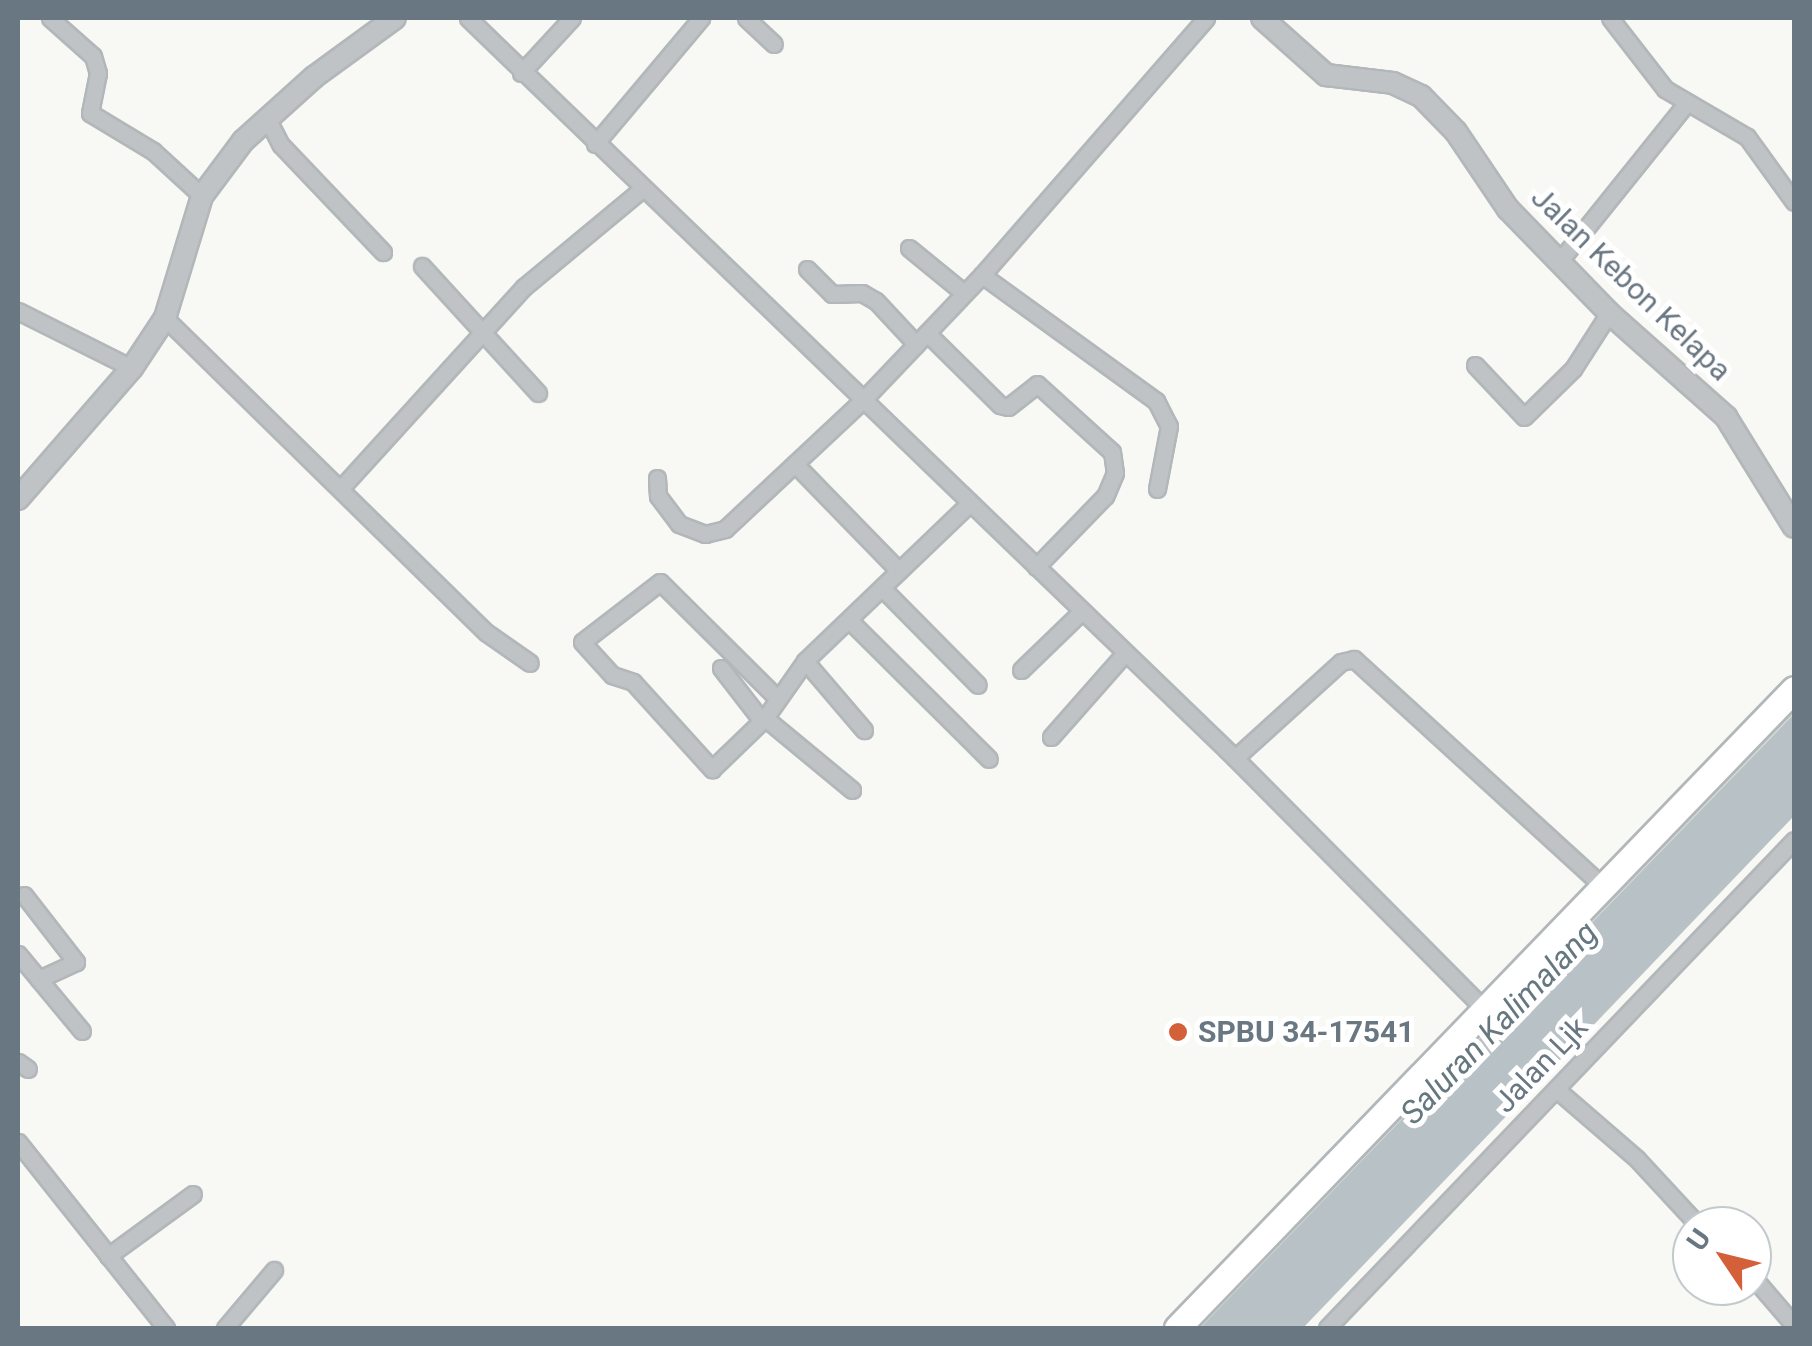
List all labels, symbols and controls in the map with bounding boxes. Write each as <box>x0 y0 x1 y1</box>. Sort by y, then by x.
street label: Jalan Kebon Kelapa <box>1524 179 1738 389</box>
water label: Saluran Kalimalang <box>1393 914 1605 1132</box>
street label: Jalan Ljk <box>1487 1010 1595 1120</box>
place label: SPBU 34-17541 <box>1198 1014 1414 1050</box>
marker: SPBU 34-17541 <box>1167 1021 1189 1043</box>
north arrow <box>1672 1206 1772 1306</box>
text: U <box>1680 1223 1717 1257</box>

